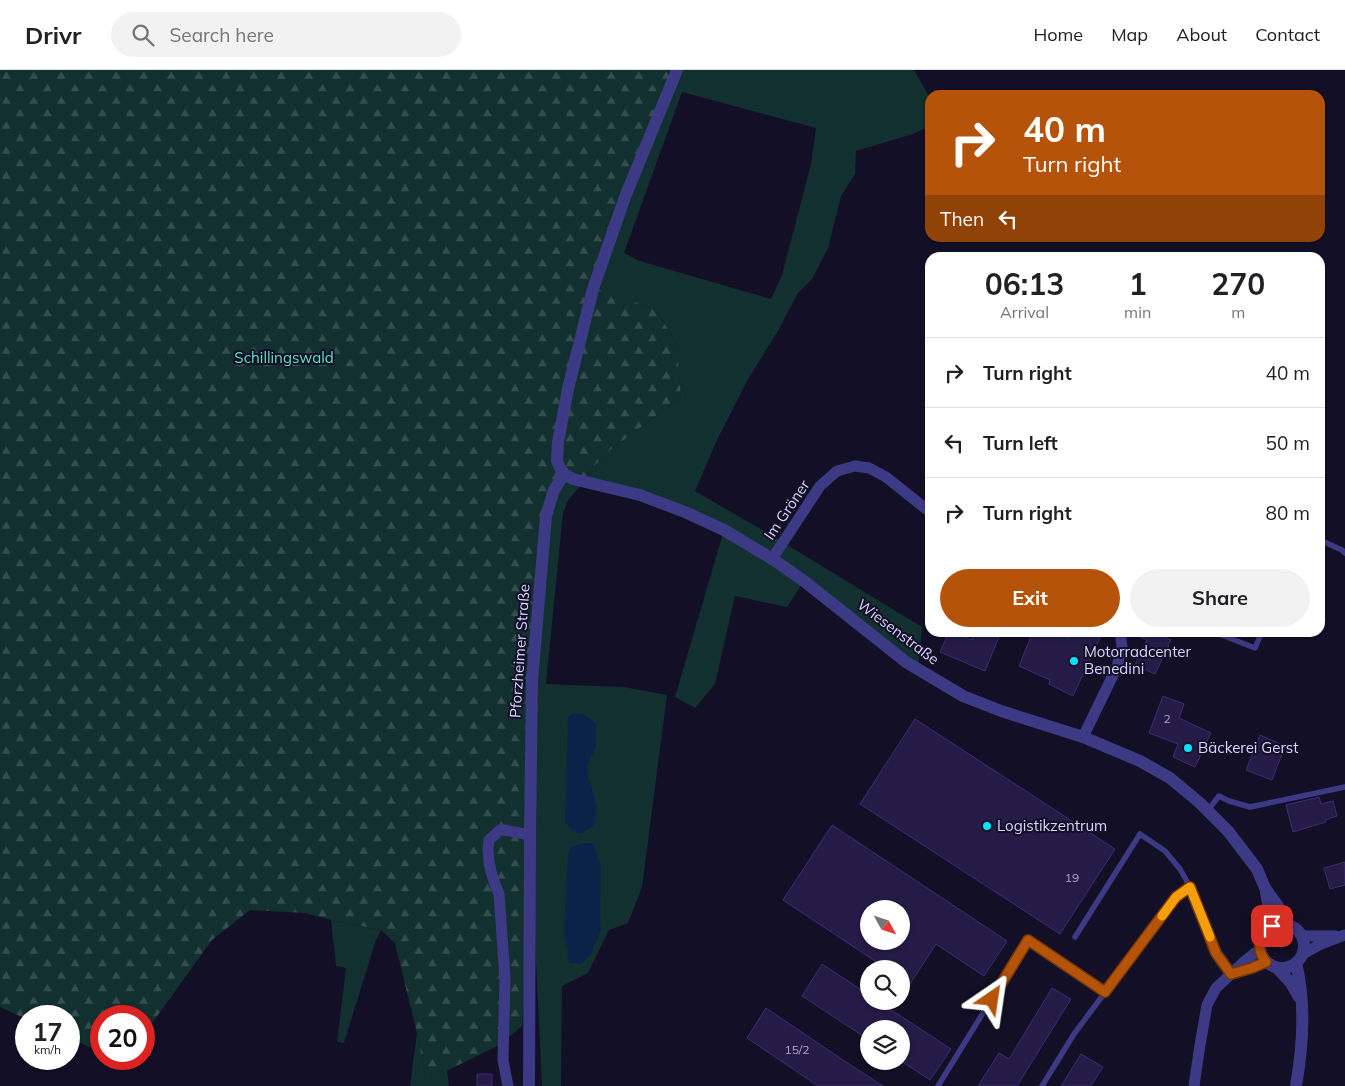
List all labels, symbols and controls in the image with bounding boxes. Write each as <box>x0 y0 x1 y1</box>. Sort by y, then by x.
search box <box>111 12 461 57</box>
text: Drivr <box>25 20 81 50</box>
icon: search <box>129 21 157 49</box>
text: Search here <box>169 23 274 47</box>
text: Home <box>1033 23 1083 46</box>
text: Map <box>1111 23 1148 46</box>
text: About <box>1176 23 1227 46</box>
text: Contact <box>1255 23 1320 46</box>
text: 40 m <box>1023 107 1106 151</box>
icon: right <box>940 110 1005 175</box>
text: Turn right <box>1023 150 1121 178</box>
icon: left <box>994 205 1022 233</box>
text: Then <box>940 207 984 231</box>
text: 06:13 <box>985 265 1064 303</box>
text: 1 <box>1129 265 1147 303</box>
text: 270 <box>1211 265 1265 303</box>
text: Arrival <box>1000 302 1049 322</box>
text: min <box>1124 302 1151 322</box>
text: m <box>1231 302 1245 322</box>
park label: Schillingswald <box>234 348 334 367</box>
icon: right <box>940 359 968 387</box>
text: Turn right <box>983 361 1072 385</box>
text: 40 m <box>1266 361 1310 385</box>
icon: left <box>940 429 968 457</box>
text: Turn left <box>983 431 1058 455</box>
text: 50 m <box>1266 431 1310 455</box>
street label: Im Gröner <box>760 476 814 543</box>
icon: right <box>940 499 968 527</box>
text: Turn right <box>983 501 1072 525</box>
text: 80 m <box>1266 501 1310 525</box>
button: Exit <box>940 569 1120 627</box>
button: Share <box>1130 569 1310 627</box>
street label: Pforzheimer Straße <box>505 583 534 719</box>
street label: Wiesenstraße <box>854 595 943 669</box>
place label: Motorradcenter Benedini <box>1084 642 1191 678</box>
marker: Motorradcenter Benedini <box>1068 655 1080 667</box>
house number: 2 <box>1163 711 1171 726</box>
place label: Bäckerei Gerst <box>1198 738 1298 757</box>
marker: Bäckerei Gerst <box>1182 742 1194 754</box>
place label: Logistikzentrum <box>997 816 1107 835</box>
marker: Logistikzentrum <box>981 820 993 832</box>
house number: 19 <box>1065 870 1079 885</box>
north arrow <box>860 900 910 950</box>
map controls <box>860 900 910 1070</box>
pin <box>1251 905 1293 947</box>
icon: arrive <box>1258 912 1286 940</box>
button: search <box>860 960 910 1010</box>
position arrow <box>965 972 1017 1024</box>
speed limit sign: 20 <box>90 1005 155 1070</box>
text: 17 <box>32 1016 63 1047</box>
button: layers <box>860 1020 910 1070</box>
text: km/h <box>34 1042 61 1057</box>
house number: 15/2 <box>784 1042 810 1057</box>

